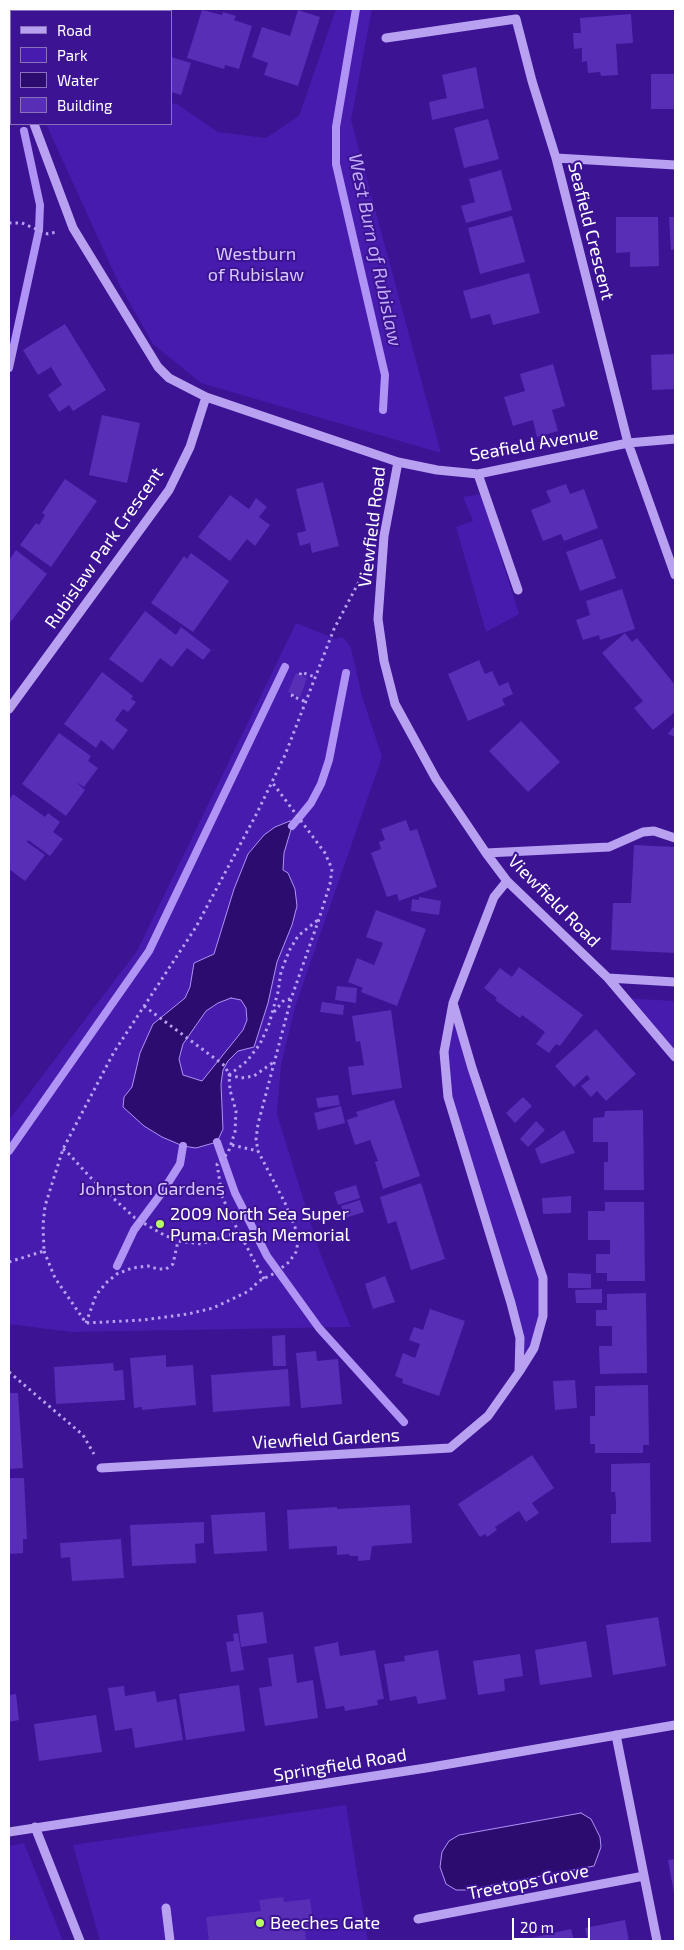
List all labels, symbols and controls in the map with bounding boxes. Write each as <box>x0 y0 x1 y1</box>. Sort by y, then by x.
legend <box>10 10 172 125</box>
text: Road <box>57 21 92 39</box>
text: Park <box>57 46 88 64</box>
text: Water <box>57 71 99 89</box>
text: Building <box>57 96 112 114</box>
water label: West Burn of Rubislaw <box>343 152 407 348</box>
street label: Seafield Crescent <box>563 160 619 302</box>
park label: Westburn of Rubislaw <box>208 243 304 286</box>
street label: Seafield Avenue <box>468 422 600 466</box>
street label: Rubislaw Park Crescent <box>40 463 168 633</box>
street label: Viewfield Road <box>354 465 390 589</box>
street label: Viewfield Road <box>503 850 605 952</box>
park label: Johnston Gardens <box>79 1178 225 1200</box>
place label: 2009 North Sea Super Puma Crash Memorial <box>170 1203 350 1246</box>
marker: 2009 North Sea Super Puma Crash Memorial <box>154 1218 166 1230</box>
street label: Viewfield Gardens <box>252 1424 400 1454</box>
street label: Springfield Road <box>272 1744 408 1786</box>
street label: Treetops Grove <box>465 1860 591 1904</box>
scale bar <box>514 1908 592 1940</box>
place label: Beeches Gate <box>270 1912 380 1934</box>
marker: Beeches Gate <box>254 1917 266 1929</box>
text: 20 m <box>520 1918 554 1936</box>

